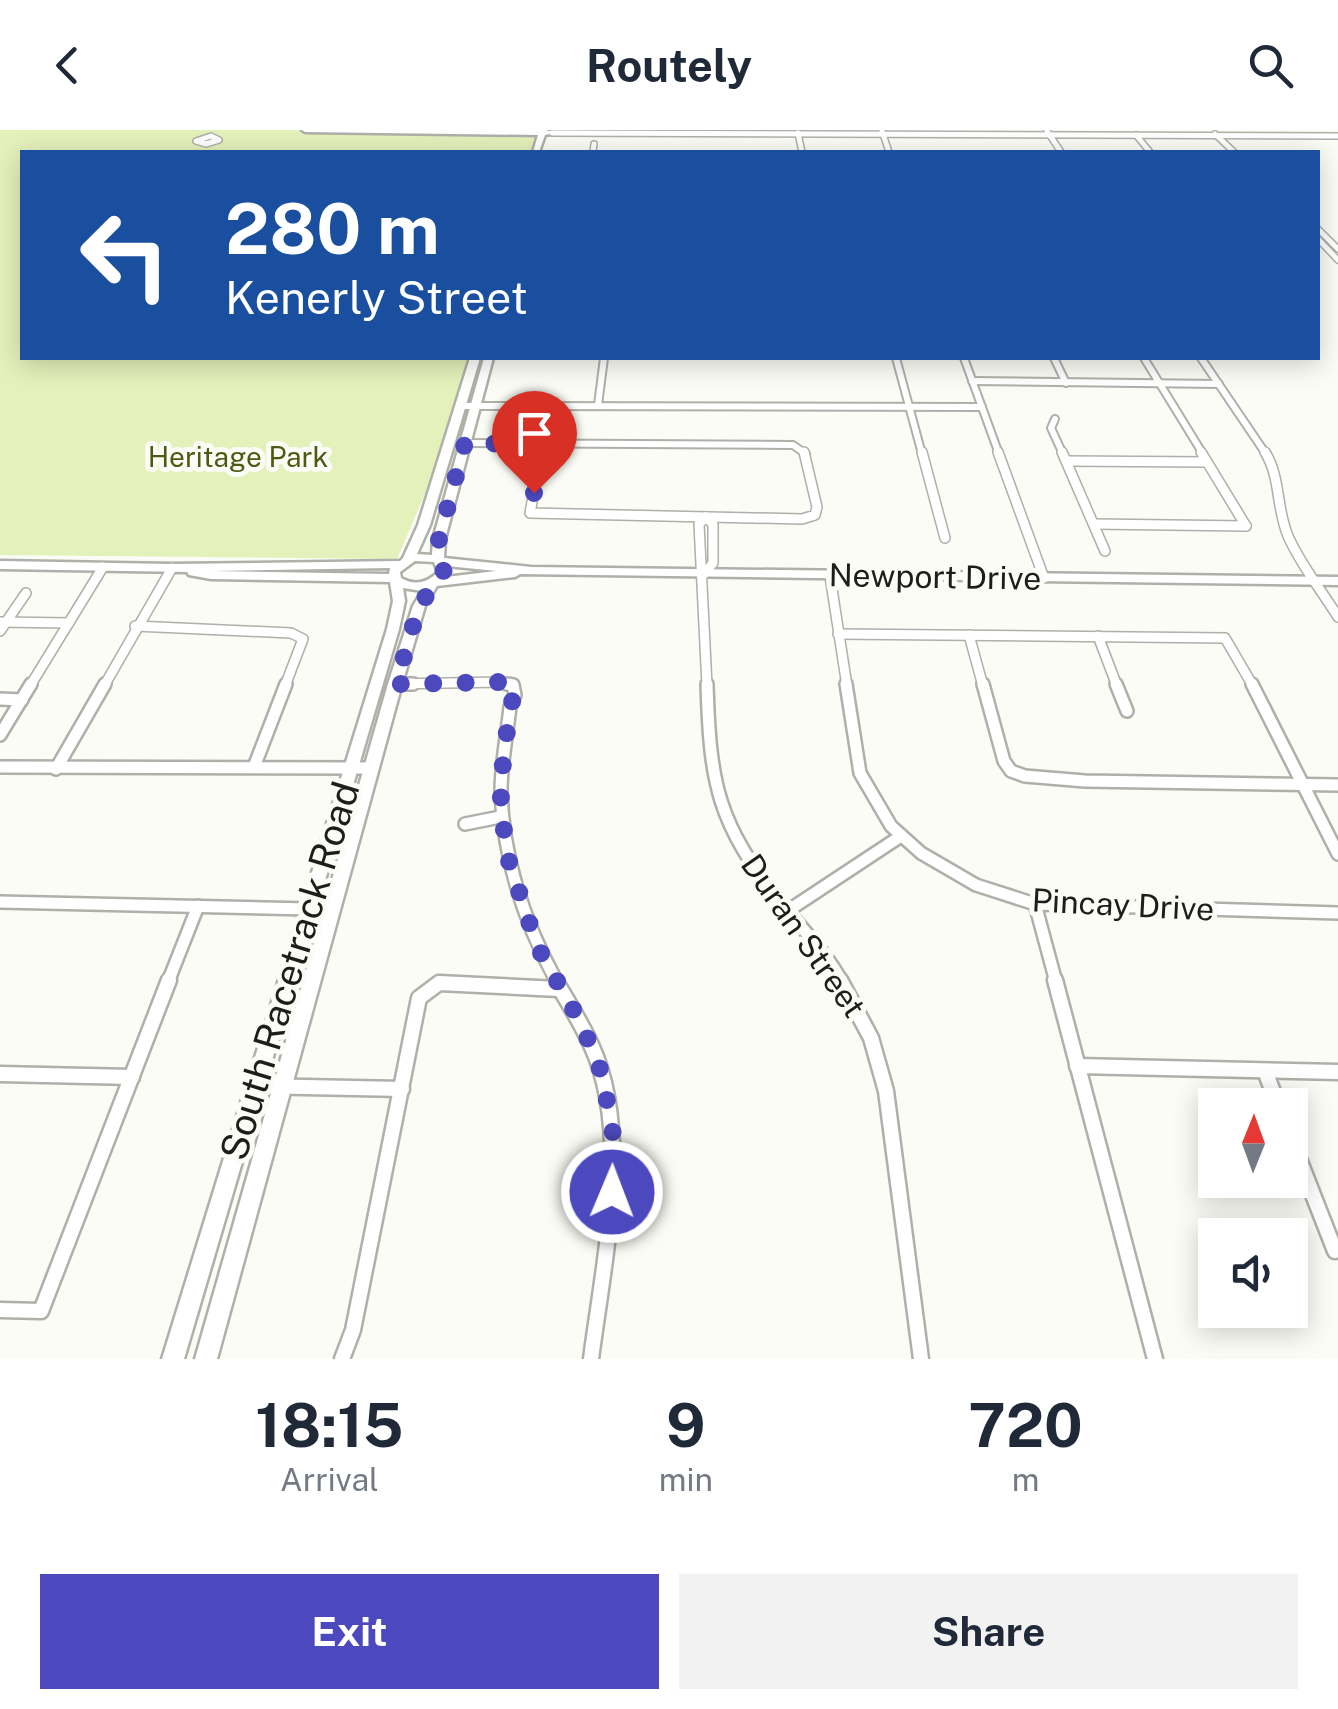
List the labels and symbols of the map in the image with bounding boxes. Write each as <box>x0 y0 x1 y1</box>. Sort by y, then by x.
pin <box>492 391 577 494</box>
park label: Heritage Park <box>148 440 328 473</box>
street label: Newport Drive <box>828 556 1042 597</box>
street label: South Racetrack Road <box>211 776 369 1165</box>
street label: Duran Street <box>734 847 873 1024</box>
street label: Pincay Drive <box>1031 881 1215 928</box>
north arrow <box>1198 1088 1308 1198</box>
position arrow <box>560 1140 664 1244</box>

